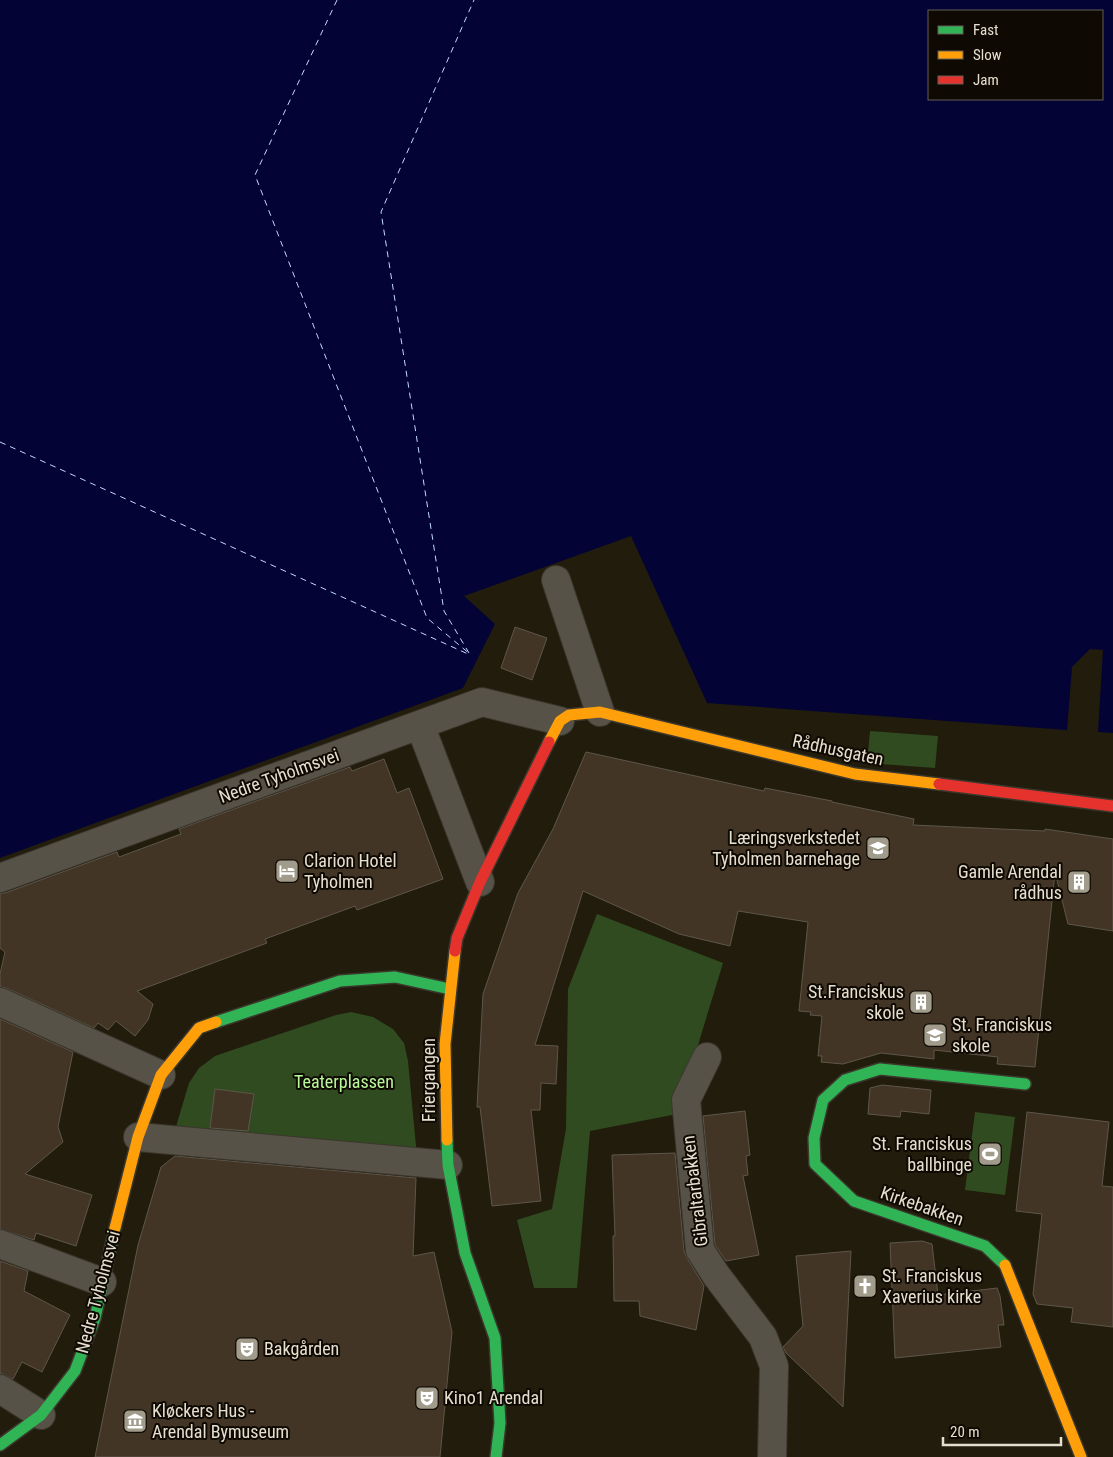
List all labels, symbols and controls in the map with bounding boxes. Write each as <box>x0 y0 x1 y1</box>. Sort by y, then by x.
legend <box>928 10 1103 100</box>
text: Fast <box>973 21 998 39</box>
text: Slow <box>973 46 1002 64</box>
text: Jam <box>973 71 999 89</box>
street label: Rådhusgaten <box>791 730 886 769</box>
street label: Nedre Tyholmsvei <box>216 744 342 807</box>
place label: Læringsverkstedet Tyholmen barnehage <box>712 827 860 869</box>
school or university icon: Læringsverkstedet Tyholmen barnehage <box>865 835 891 861</box>
place label: Clarion Hotel Tyholmen <box>304 850 397 892</box>
hotel icon: Clarion Hotel Tyholmen <box>274 858 300 884</box>
place label: Gamle Arendal rådhus <box>958 861 1062 903</box>
building icon: Gamle Arendal rådhus <box>1066 869 1092 895</box>
place label: St.Franciskus skole <box>808 981 904 1023</box>
building icon: St.Franciskus skole <box>908 989 934 1015</box>
place label: St. Franciskus skole <box>952 1014 1052 1056</box>
school or university icon: St. Franciskus skole <box>922 1022 948 1048</box>
street label: Friergangen <box>418 1038 439 1122</box>
park label: Teaterplassen <box>294 1071 394 1092</box>
place label: St. Franciskus ballbinge <box>872 1133 972 1175</box>
street label: Gibraltarbakken <box>677 1134 712 1248</box>
sports icon: St. Franciskus ballbinge <box>977 1141 1003 1167</box>
street label: Kirkebakken <box>878 1182 966 1230</box>
street label: Nedre Tyholmsvei <box>71 1228 124 1355</box>
place label: St. Franciskus Xaverius kirke <box>882 1265 982 1307</box>
church icon: St. Franciskus Xaverius kirke <box>852 1273 878 1299</box>
theatre icon: Bakgården <box>234 1336 260 1362</box>
place label: Bakgården <box>264 1338 339 1359</box>
theatre icon: Kino1 Arendal <box>414 1385 440 1411</box>
place label: Kino1 Arendal <box>444 1387 543 1408</box>
place label: Kløckers Hus - Arendal Bymuseum <box>152 1400 289 1442</box>
museum icon: Kløckers Hus - Arendal Bymuseum <box>122 1408 148 1434</box>
scale bar <box>943 1414 1060 1446</box>
text: 20 m <box>950 1423 980 1441</box>

